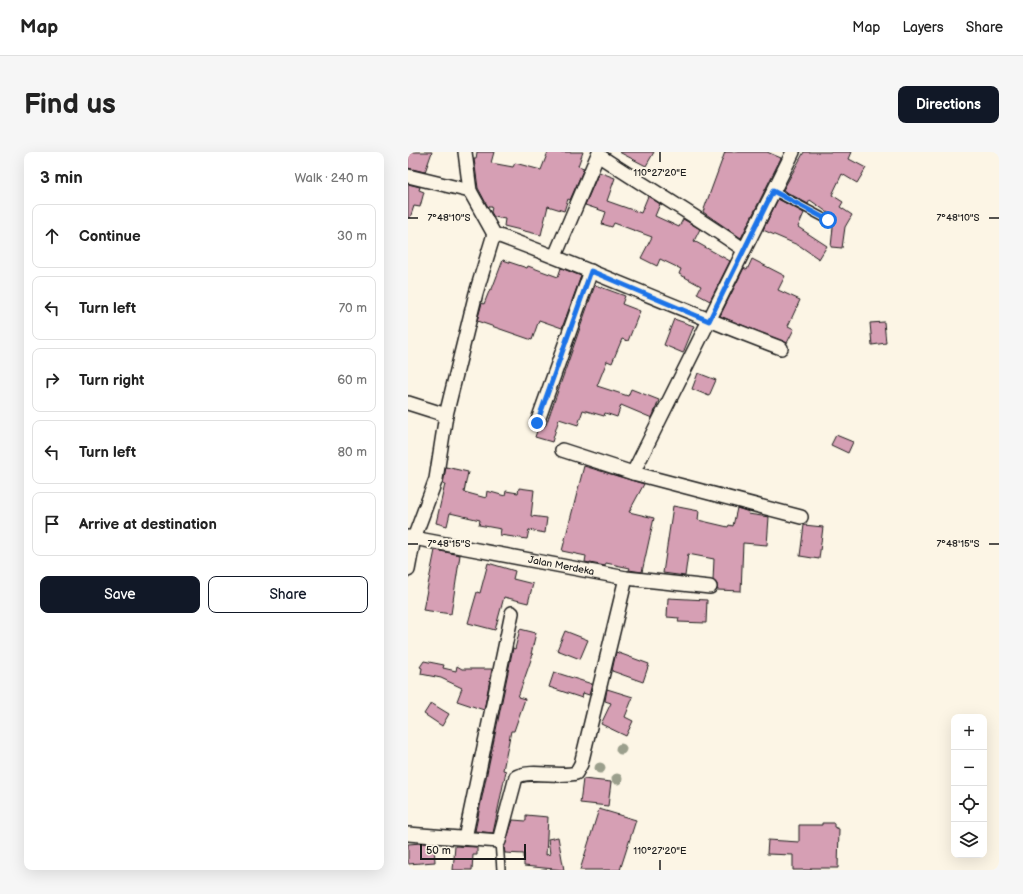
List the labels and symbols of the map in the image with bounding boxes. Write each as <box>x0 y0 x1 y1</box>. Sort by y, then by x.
text: 110°27'20"E <box>633 167 687 179</box>
route start <box>819 211 837 229</box>
text: 7°48'10"S <box>427 212 471 224</box>
text: 7°48'10"S <box>936 212 980 224</box>
route end <box>528 414 546 432</box>
text: 7°48'15"S <box>427 538 471 550</box>
text: 7°48'15"S <box>936 538 980 550</box>
street label: Jalan Merdeka <box>527 554 596 578</box>
scale bar <box>420 842 526 861</box>
text: 110°27'20"E <box>633 845 687 857</box>

